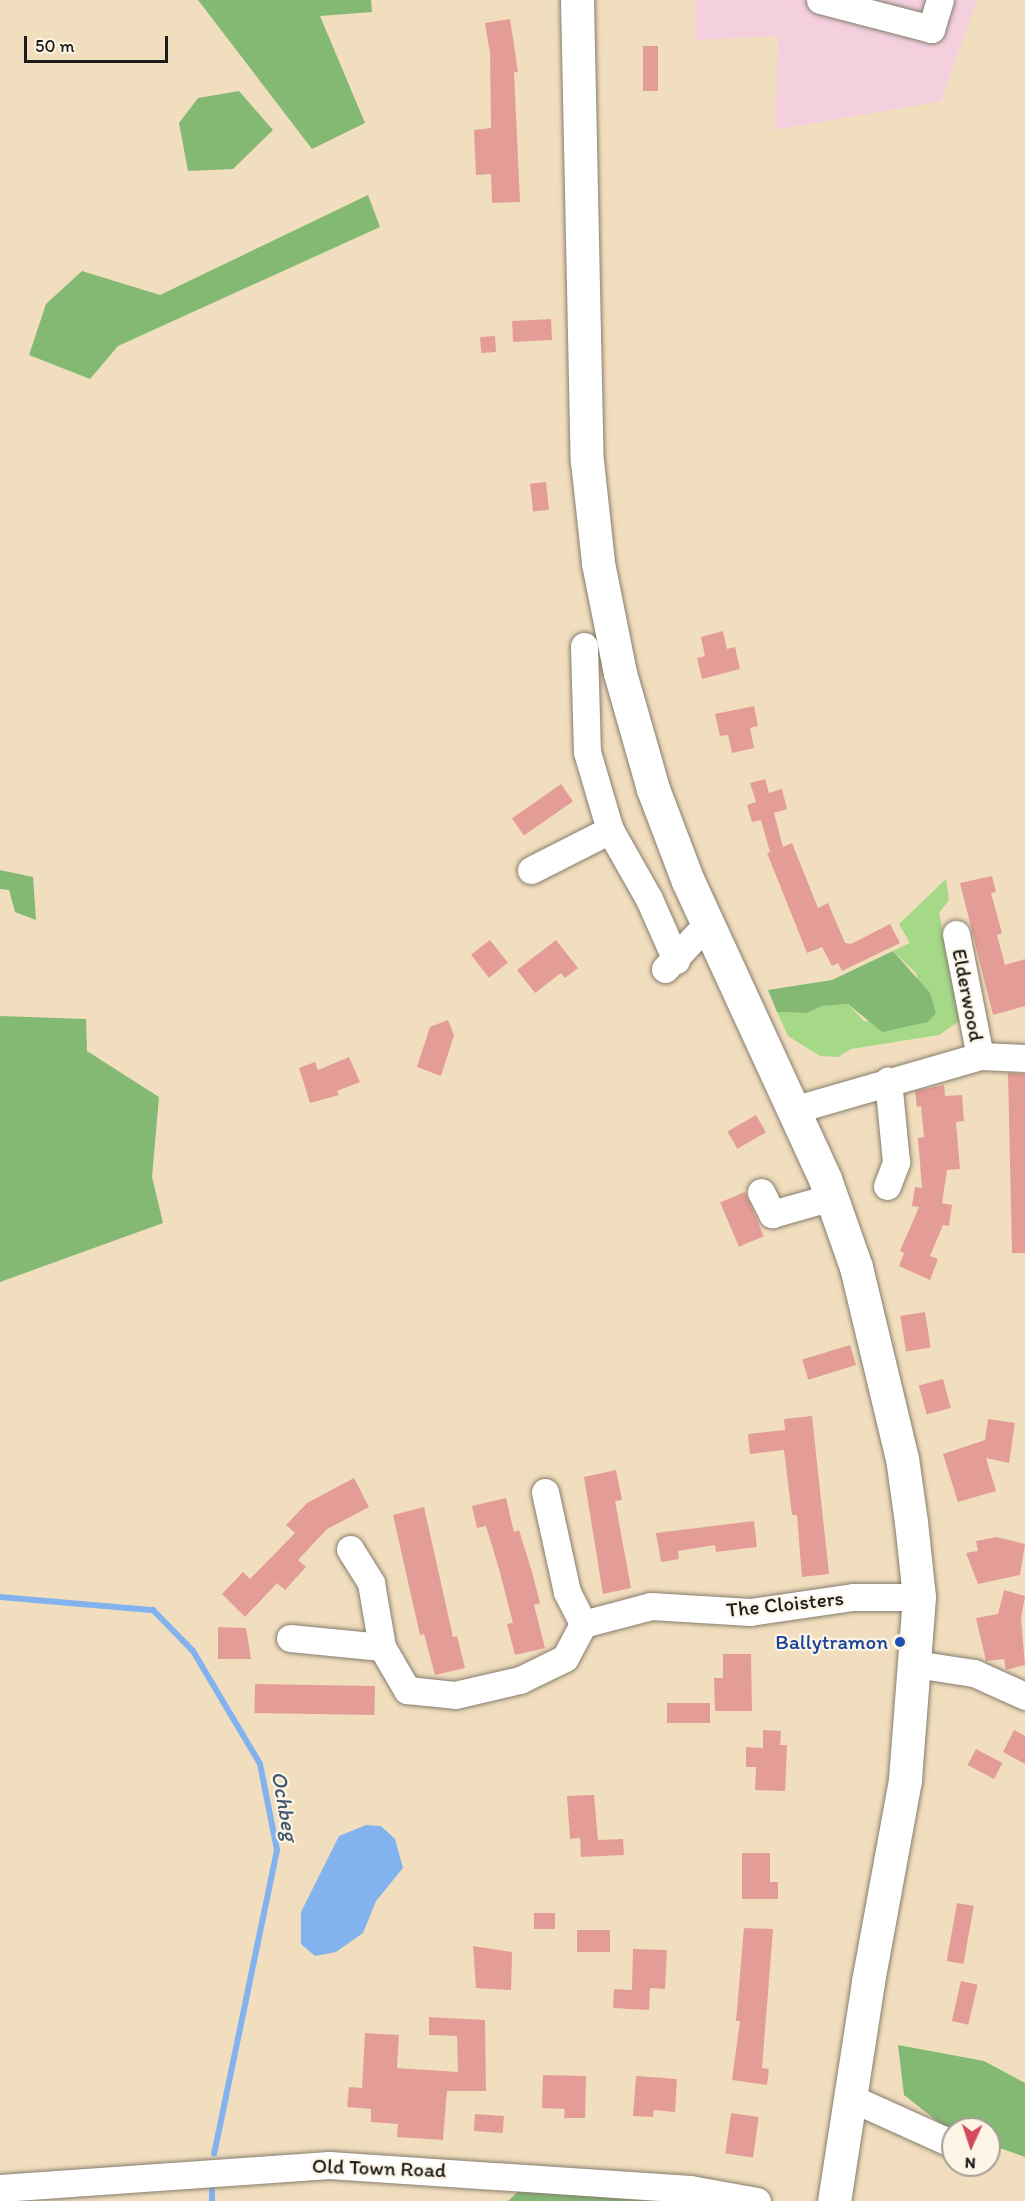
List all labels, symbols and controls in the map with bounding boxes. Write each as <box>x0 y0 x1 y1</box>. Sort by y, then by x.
scale bar <box>27 24 171 62</box>
text: 50 m <box>35 35 75 57</box>
street label: Elderwood <box>947 946 989 1044</box>
street label: The Cloisters <box>725 1585 845 1623</box>
place label: Ballytramon <box>775 1629 888 1655</box>
marker: Ballytramon <box>893 1635 907 1649</box>
water label: Ochbeg <box>266 1769 304 1843</box>
north arrow <box>941 2117 1001 2177</box>
street label: Old Town Road <box>312 2153 446 2183</box>
text: N <box>964 2154 976 2173</box>

